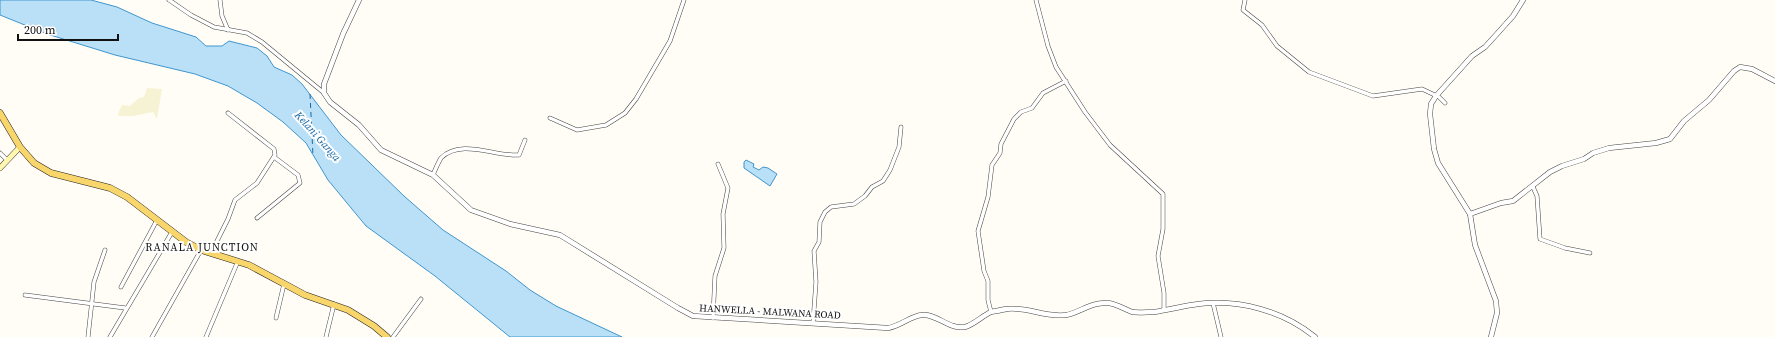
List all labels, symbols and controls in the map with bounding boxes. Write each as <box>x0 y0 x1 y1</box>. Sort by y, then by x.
scale bar <box>18 16 118 42</box>
text: 200 m <box>24 22 56 38</box>
water label: Kelani Ganga <box>290 107 344 165</box>
district label: RANALA JUNCTION <box>145 240 259 255</box>
street label: HANWELLA - MALWANA ROAD <box>699 301 841 322</box>

